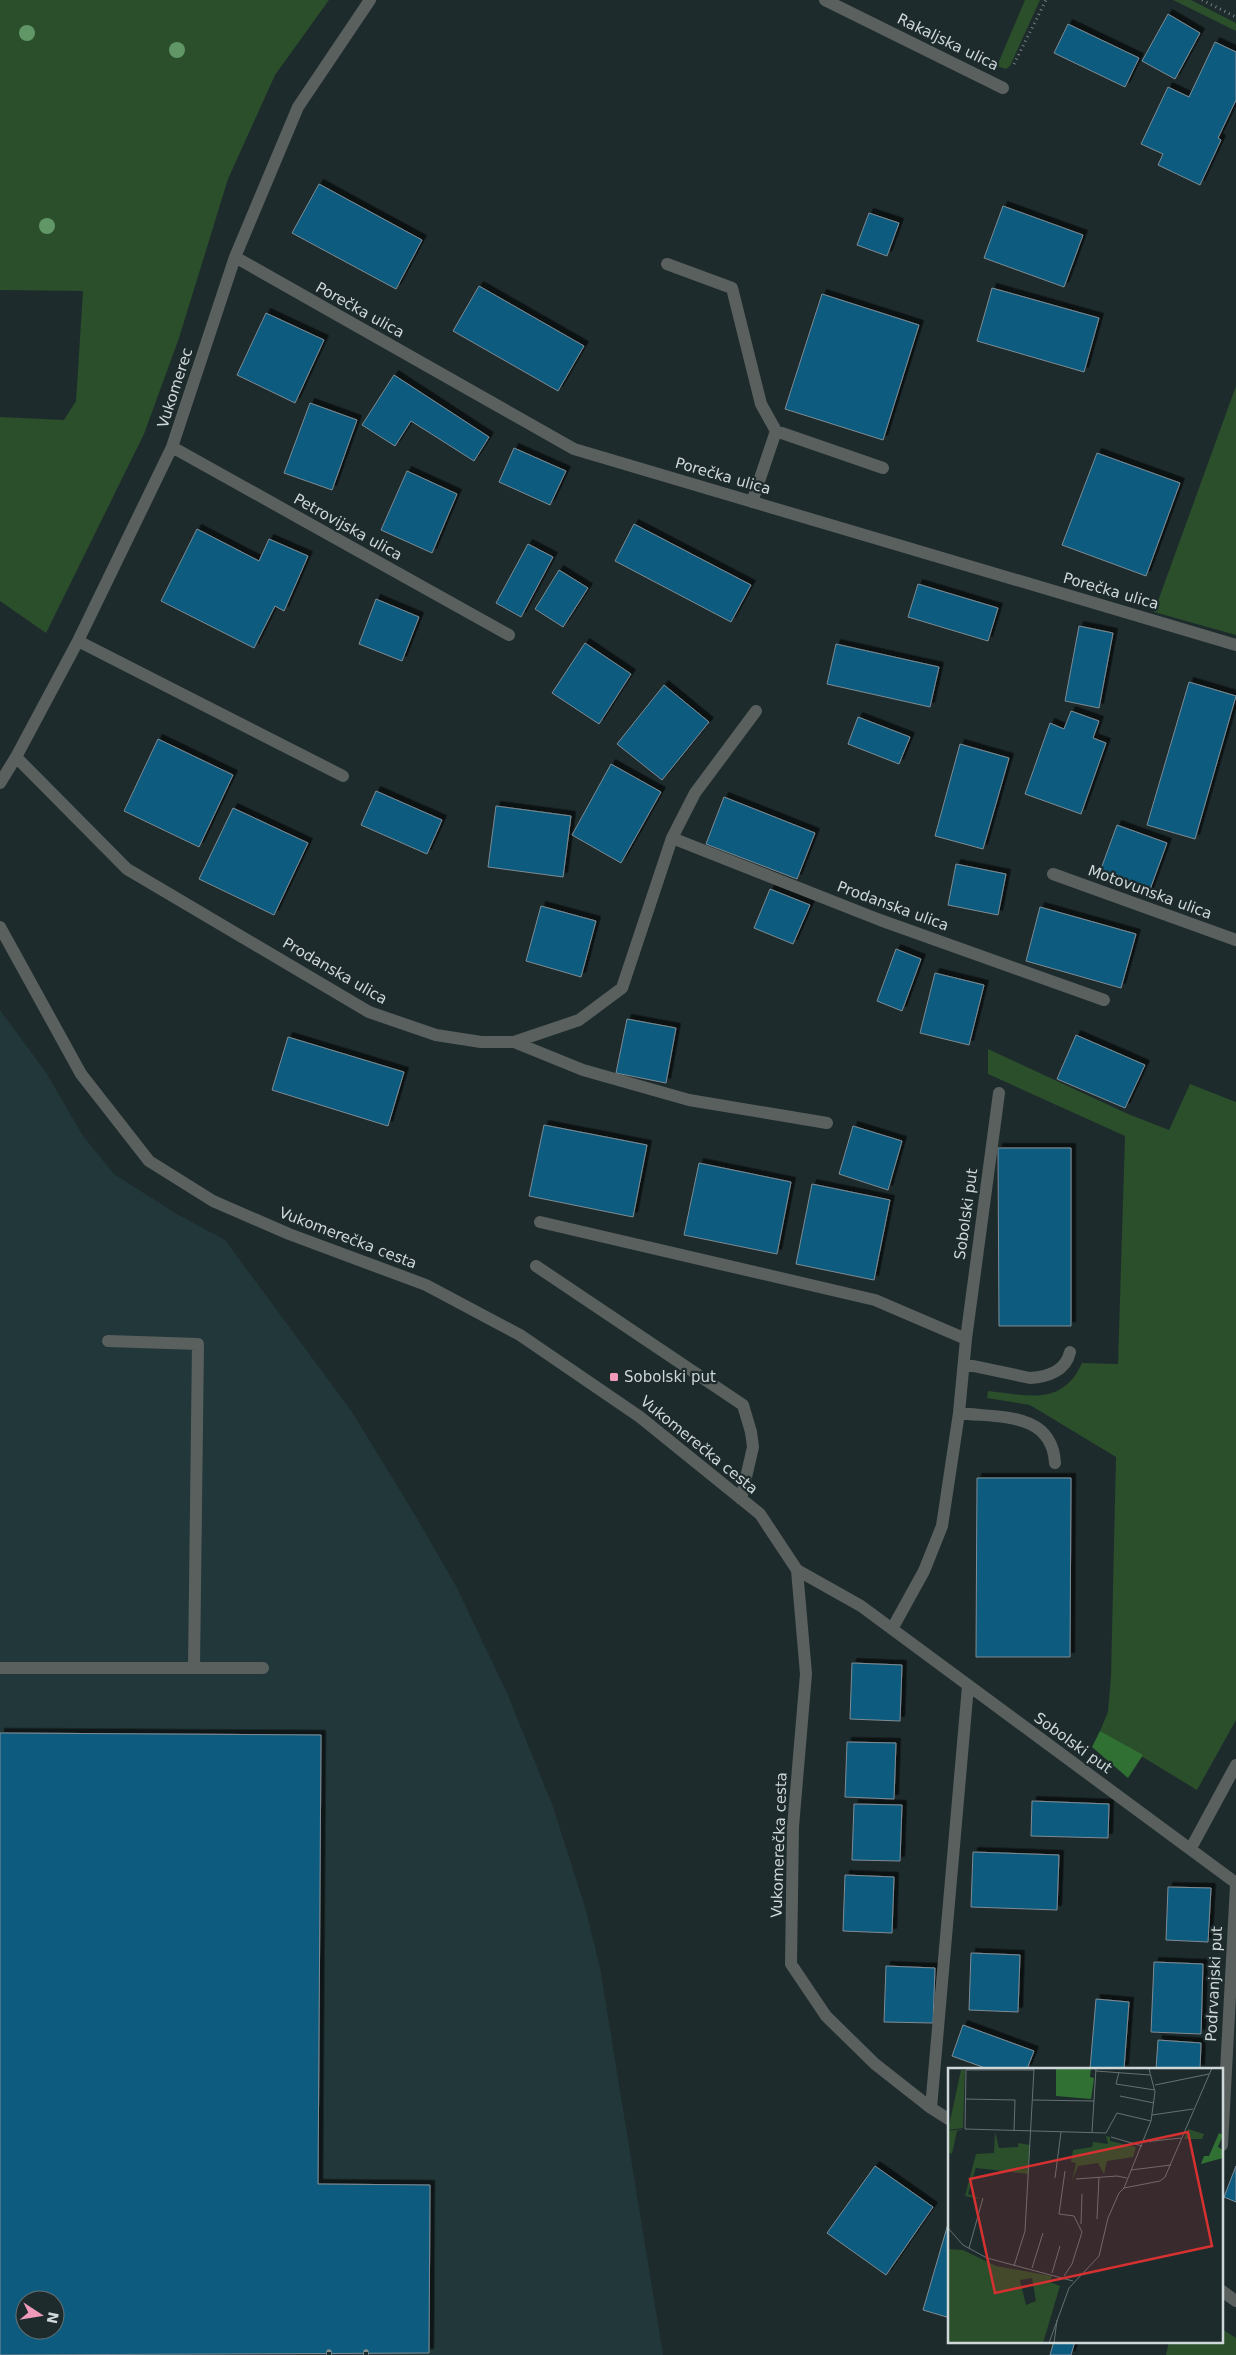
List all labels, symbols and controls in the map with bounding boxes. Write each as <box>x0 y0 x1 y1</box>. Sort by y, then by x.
street label: Rakaljska ulica <box>894 10 1002 74</box>
street label: Porečka ulica <box>312 278 408 342</box>
street label: Vukomerec <box>154 346 196 430</box>
street label: Porečka ulica <box>673 454 773 498</box>
street label: Petrovijska ulica <box>291 490 405 564</box>
street label: Porečka ulica <box>1061 569 1161 613</box>
street label: Motovunska ulica <box>1086 861 1214 923</box>
street label: Prodanska ulica <box>835 877 951 935</box>
street label: Prodanska ulica <box>280 934 390 1008</box>
street label: Sobolski put <box>951 1167 981 1261</box>
street label: Vukomerečka cesta <box>277 1203 419 1273</box>
place label: Sobolski put <box>624 1368 716 1386</box>
marker: Sobolski put <box>608 1371 620 1383</box>
street label: Vukomerečka cesta <box>637 1392 761 1498</box>
street label: Sobolski put <box>1031 1709 1116 1777</box>
street label: Vukomerečka cesta <box>767 1772 791 1918</box>
street label: Podrvanjski put <box>1202 1926 1226 2042</box>
inset map <box>948 2068 1224 2342</box>
north arrow <box>15 2290 65 2340</box>
text: N <box>44 2310 62 2325</box>

